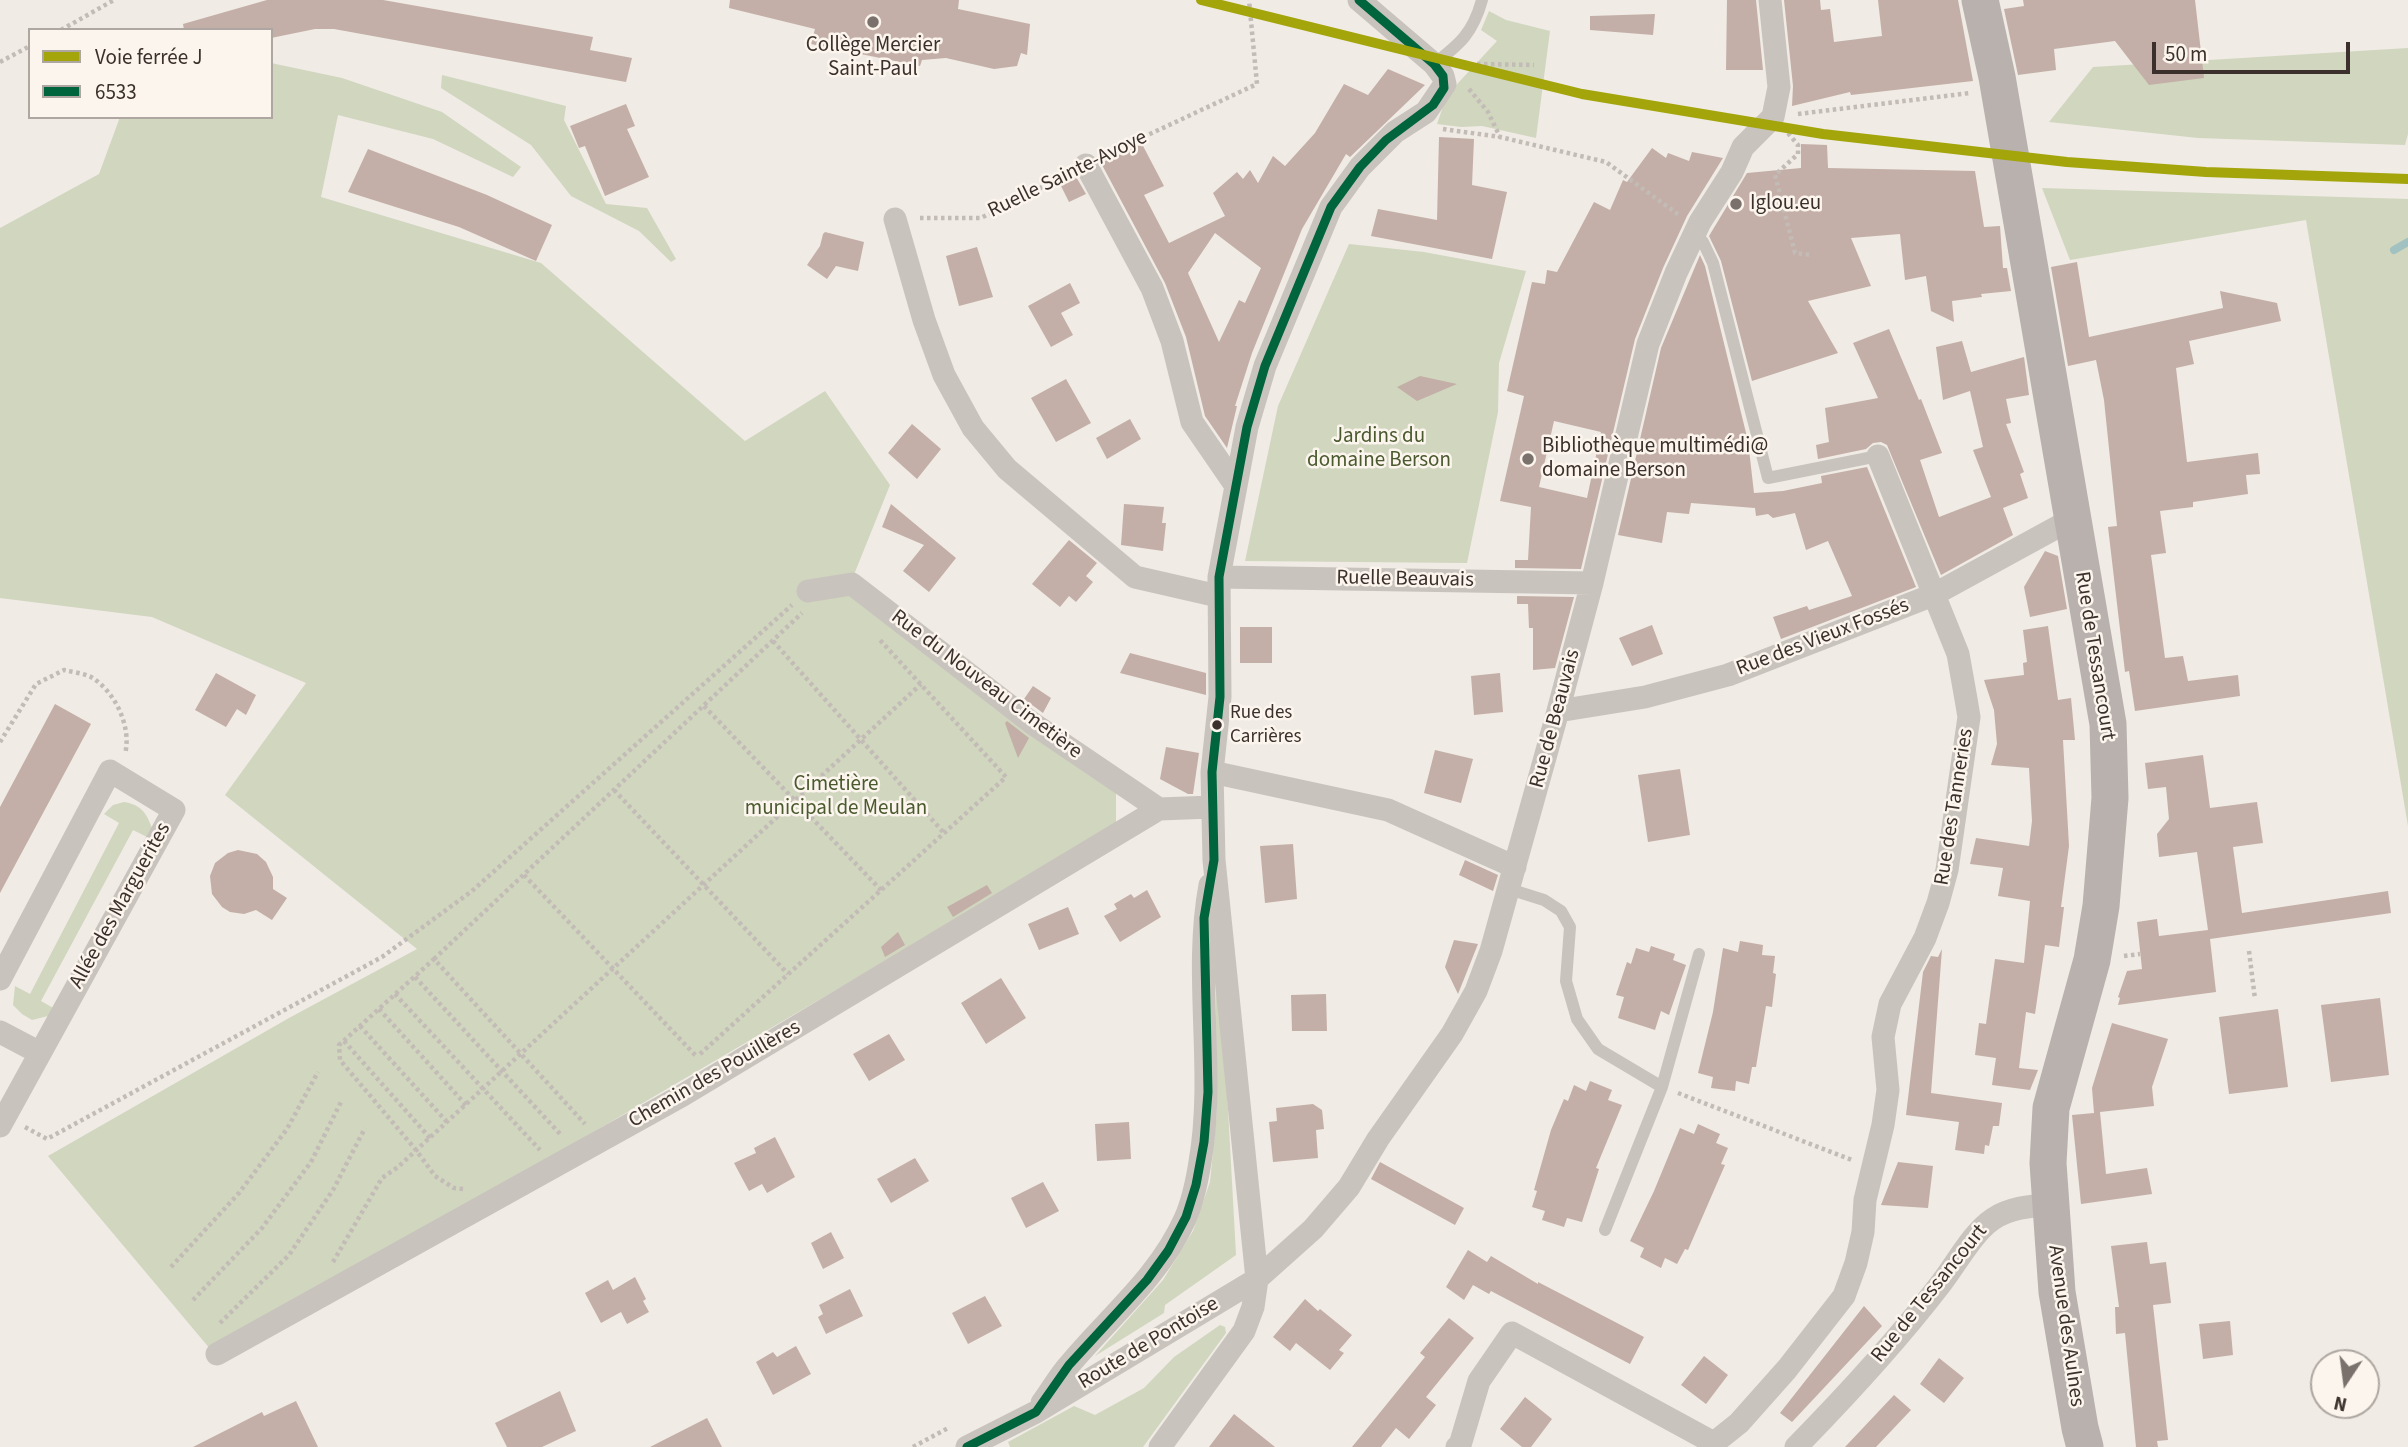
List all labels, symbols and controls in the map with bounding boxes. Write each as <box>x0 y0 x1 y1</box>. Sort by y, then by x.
marker: Collège Mercier Saint-Paul <box>865 14 881 30</box>
legend <box>28 28 273 119</box>
scale bar <box>2156 28 2354 72</box>
place label: Collège Mercier Saint-Paul <box>806 33 940 83</box>
text: 50 m <box>2165 39 2207 69</box>
text: Voie ferrée J <box>95 42 202 72</box>
text: 6533 <box>95 77 137 107</box>
street label: Ruelle Sainte-Avoye <box>984 126 1152 224</box>
place label: Iglou.eu <box>1750 191 1821 217</box>
marker: Iglou.eu <box>1728 196 1744 212</box>
park label: Jardins du domaine Berson <box>1307 424 1451 474</box>
place label: Bibliothèque multimédi@ domaine Berson <box>1542 434 1768 484</box>
marker: Bibliothèque multimédi@ domaine Berson <box>1520 451 1536 467</box>
street label: Ruelle Beauvais <box>1336 566 1474 594</box>
street label: Rue de Tessancourt <box>2068 570 2120 742</box>
street label: Rue des Vieux Fossés <box>1733 594 1913 682</box>
street label: Rue du Nouveau Cimetière <box>886 605 1086 765</box>
street label: Rue de Beauvais <box>1525 647 1587 791</box>
place label: Rue des Carrières <box>1230 703 1301 747</box>
marker: Rue des Carrières <box>1210 718 1224 732</box>
street label: Rue des Tanneries <box>1930 727 1980 887</box>
park label: Cimetière municipal de Meulan <box>745 772 927 822</box>
street label: Allée des Marguerites <box>65 819 177 993</box>
street label: Chemin des Pouillères <box>625 1016 805 1134</box>
street label: Rue de Tessancourt <box>1867 1220 1993 1368</box>
street label: Avenue des Aulnes <box>2041 1244 2089 1408</box>
street label: Route de Pontoise <box>1074 1292 1224 1396</box>
north arrow <box>2310 1349 2380 1419</box>
text: N <box>2331 1388 2350 1418</box>

